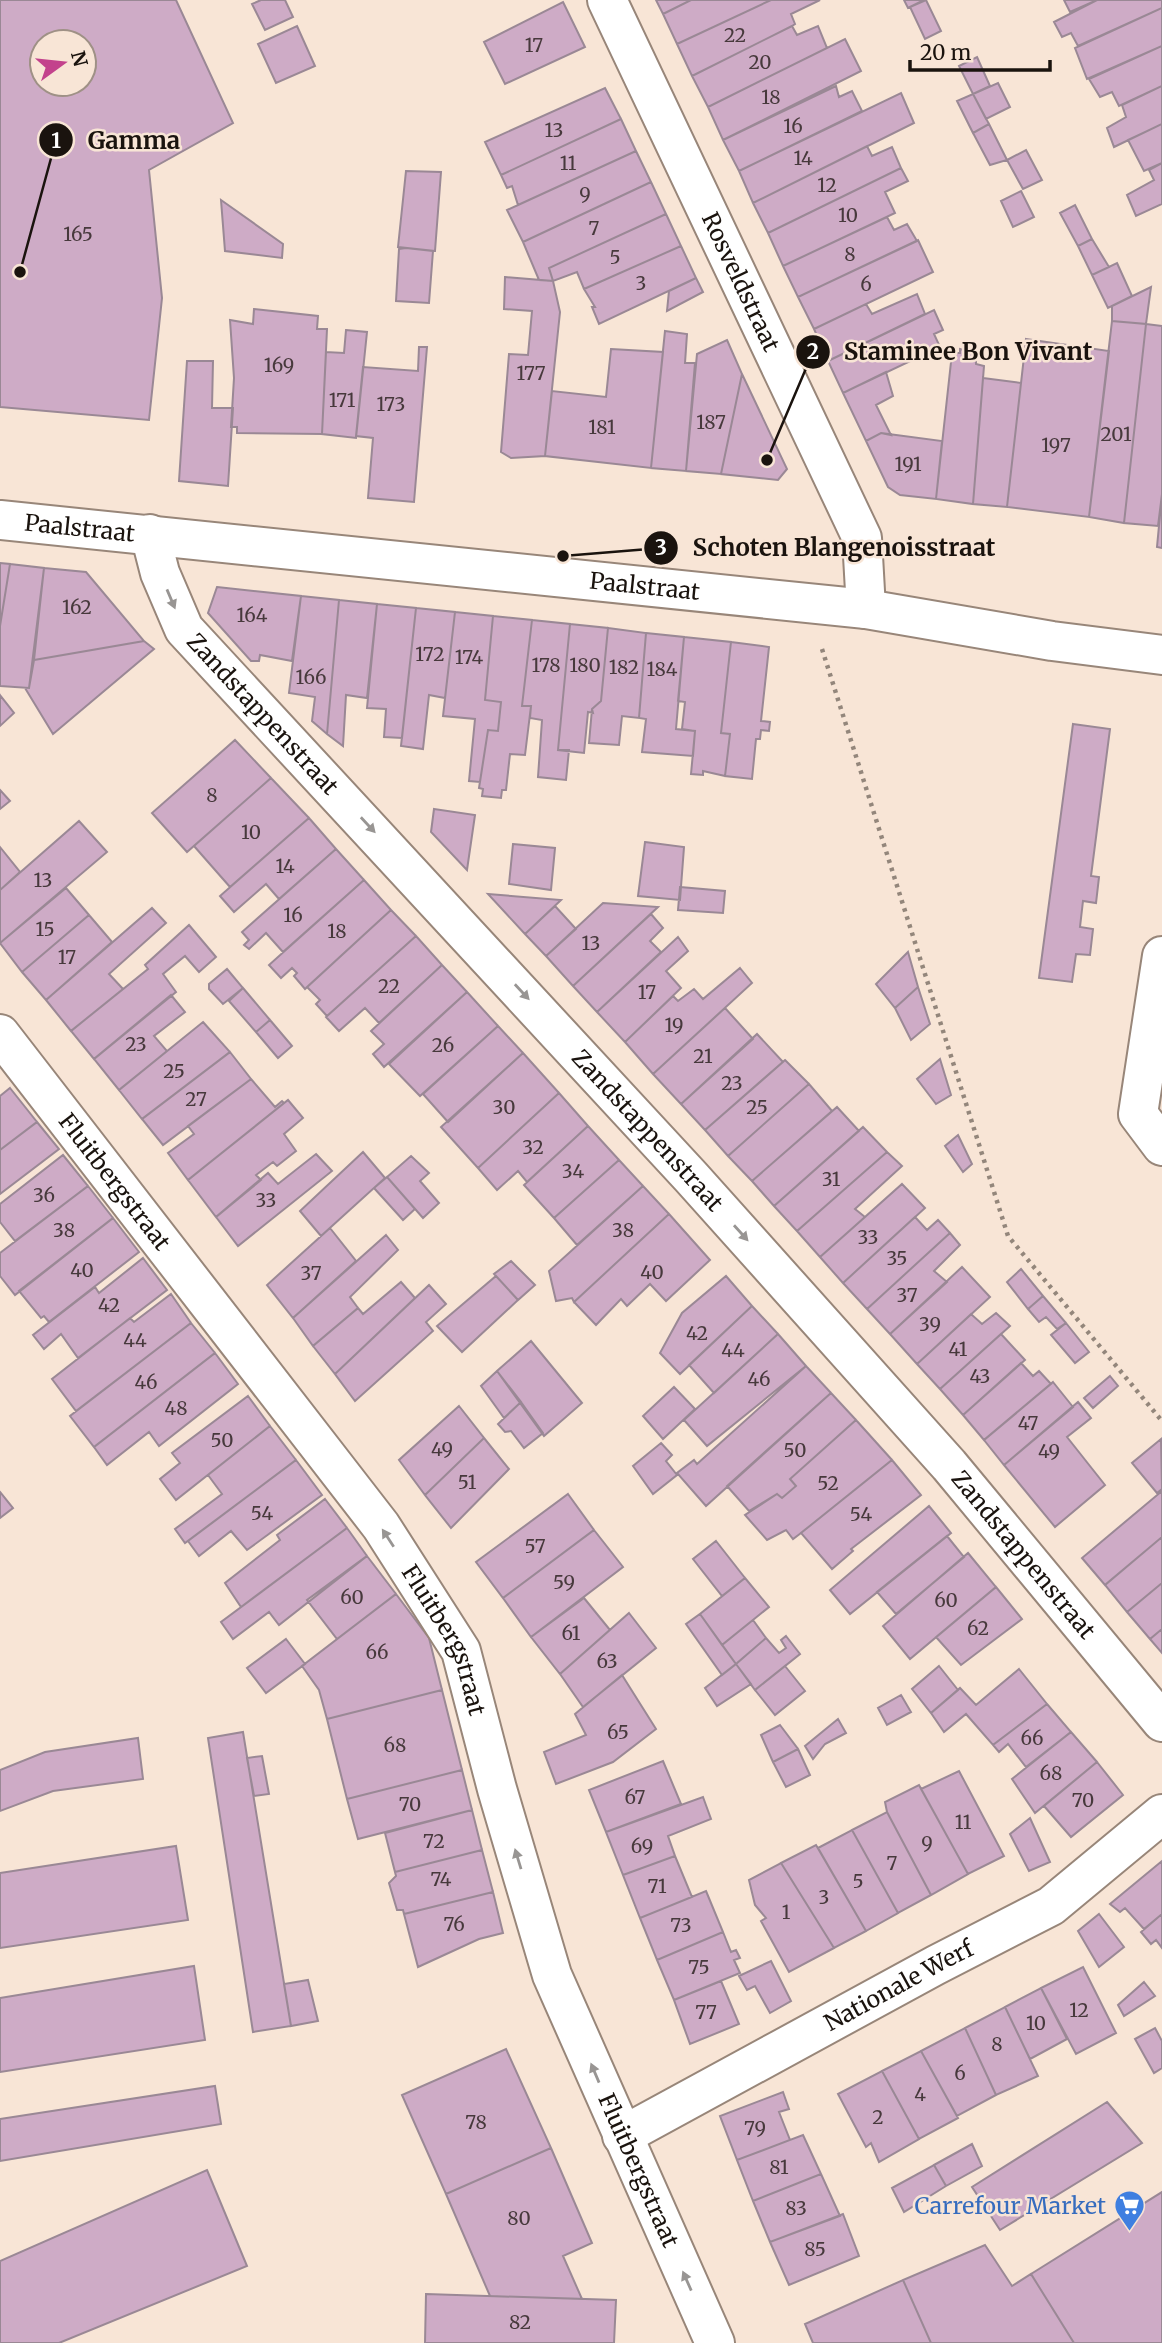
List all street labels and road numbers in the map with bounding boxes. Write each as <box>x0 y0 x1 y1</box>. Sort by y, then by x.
street label: Rosveldstraat <box>696 208 786 356</box>
street label: Paalstraat <box>23 508 136 548</box>
street label: Paalstraat <box>588 566 701 606</box>
street label: Zandstappenstraat <box>181 627 345 801</box>
street label: Zandstappenstraat <box>566 1043 730 1217</box>
street label: Fluitbergstraat <box>53 1107 177 1256</box>
street label: Zandstappenstraat <box>946 1464 1102 1644</box>
street label: Fluitbergstraat <box>396 1559 492 1718</box>
street label: Nationale Werf <box>819 1933 979 2037</box>
street label: Fluitbergstraat <box>592 2089 686 2252</box>

